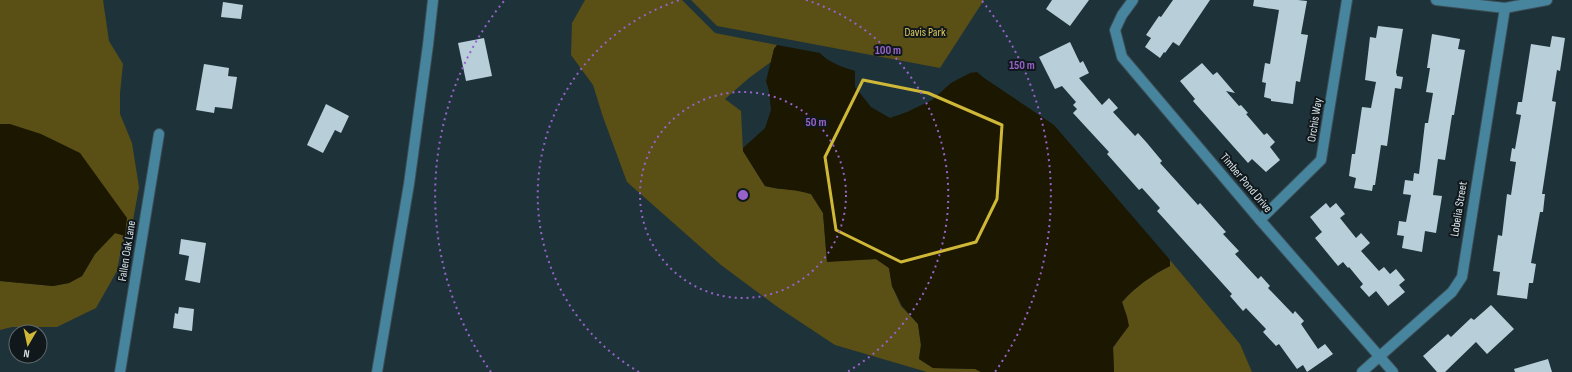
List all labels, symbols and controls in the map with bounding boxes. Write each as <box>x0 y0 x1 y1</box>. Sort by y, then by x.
park label: Davis Park <box>904 25 946 40</box>
text: 100 m <box>875 43 901 58</box>
text: 150 m <box>1009 58 1035 73</box>
street label: Orchis Way <box>1304 97 1326 143</box>
text: 50 m <box>806 115 826 130</box>
street label: Timber Pond Drive <box>1217 150 1275 216</box>
street label: Lobelia Street <box>1447 180 1471 238</box>
centre of rings <box>736 188 750 202</box>
street label: Fallen Oak Lane <box>115 219 139 282</box>
north arrow <box>8 324 48 364</box>
text: N <box>22 346 30 360</box>

